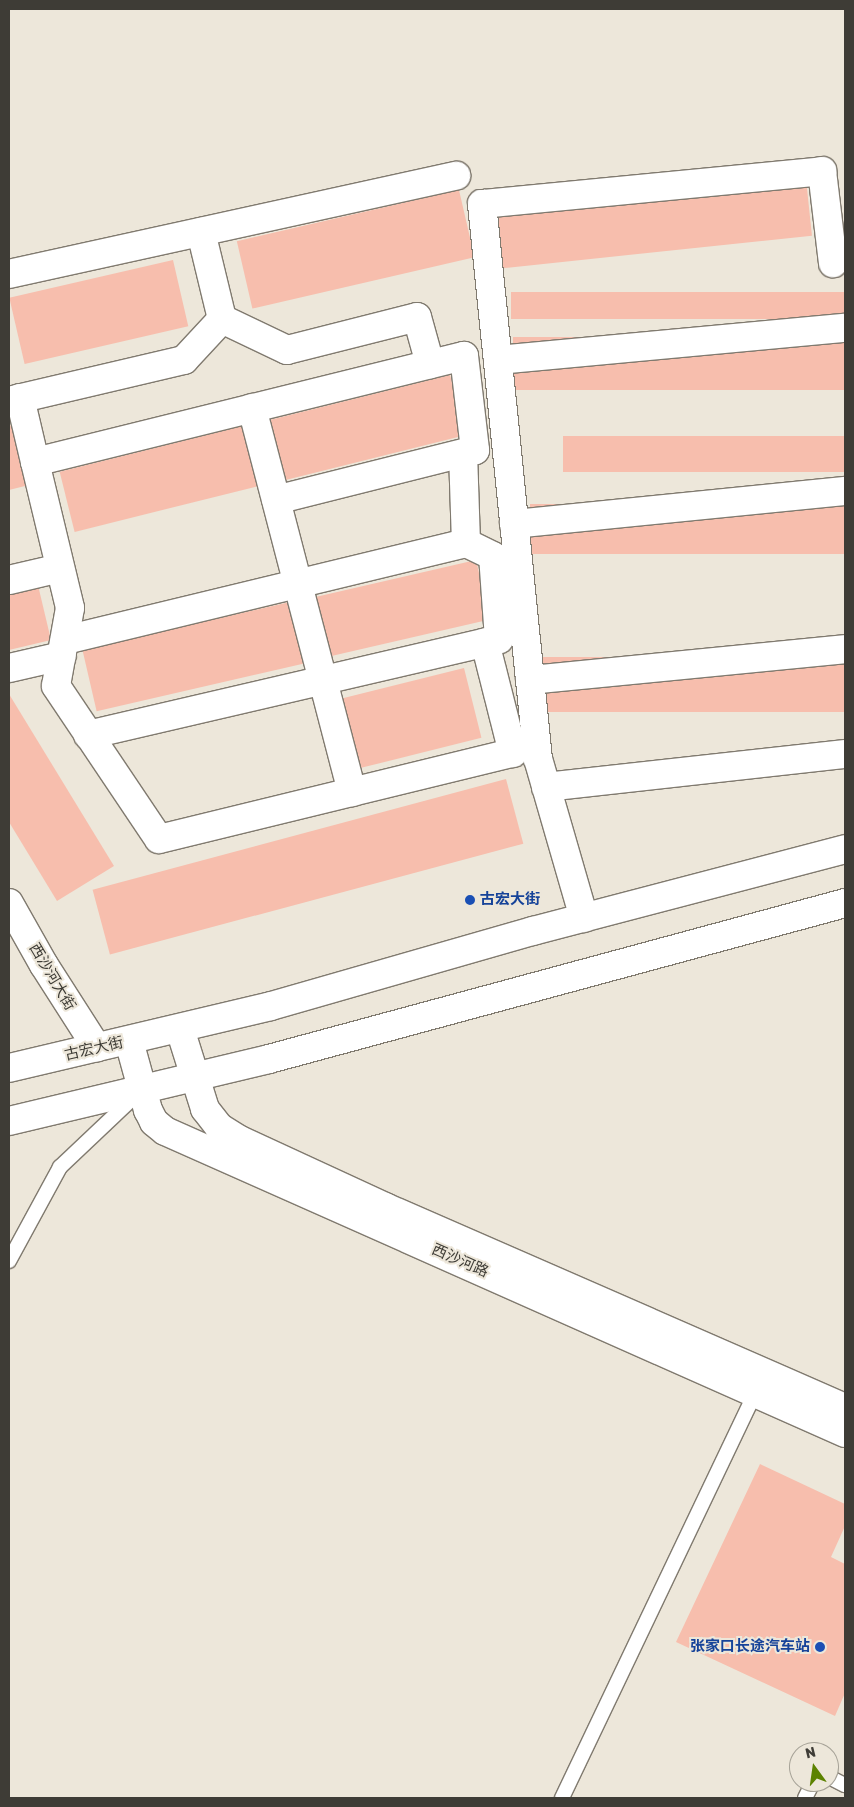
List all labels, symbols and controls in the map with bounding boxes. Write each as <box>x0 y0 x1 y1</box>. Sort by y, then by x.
place label: 古宏大街 <box>480 891 540 909</box>
marker: 古宏大街 <box>464 894 476 906</box>
street label: 西沙河大街 <box>25 940 79 1014</box>
street label: 古宏大街 <box>63 1033 125 1065</box>
street label: 西沙河路 <box>429 1241 491 1281</box>
place label: 张家口长途汽车站 <box>690 1638 810 1656</box>
marker: 张家口长途汽车站 <box>814 1641 826 1653</box>
north arrow <box>789 1742 839 1792</box>
text: N <box>804 1743 817 1762</box>

